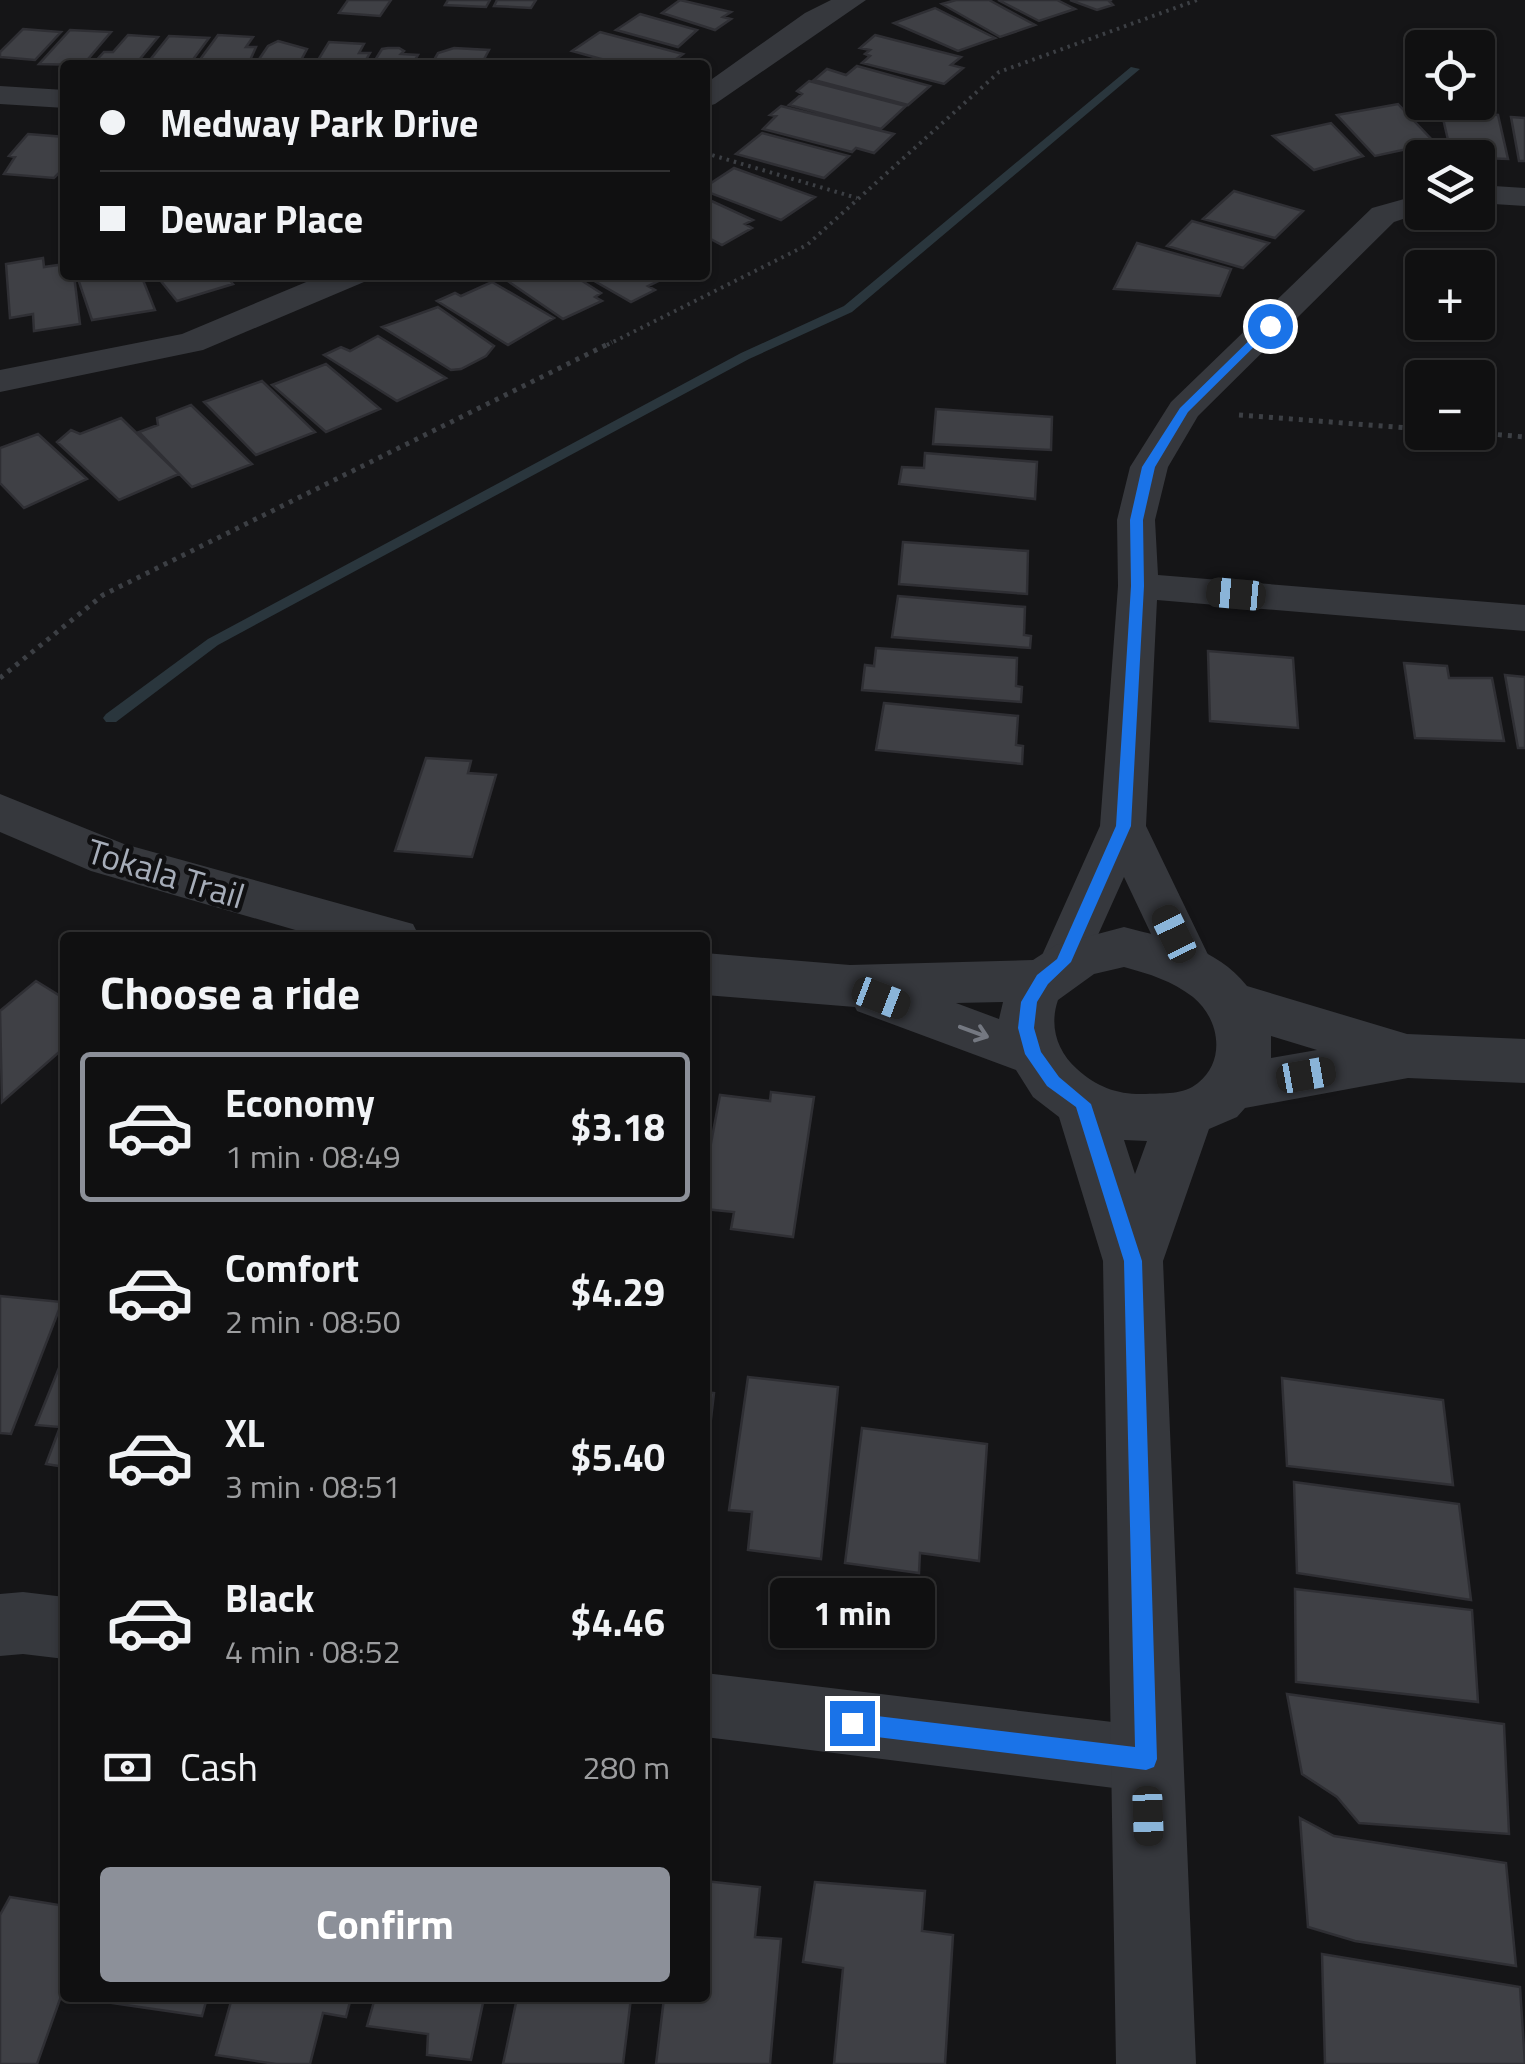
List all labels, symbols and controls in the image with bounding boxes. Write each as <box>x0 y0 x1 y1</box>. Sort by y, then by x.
map controls <box>1405 30 1495 450</box>
button: locate <box>1405 30 1495 120</box>
text: Medway Park Drive <box>160 94 478 152</box>
button: layers <box>1405 140 1495 230</box>
text: Dewar Place <box>160 190 363 248</box>
button: + <box>1405 250 1495 340</box>
route start <box>1248 304 1293 349</box>
button: − <box>1405 360 1495 450</box>
car <box>1205 576 1267 612</box>
street label: Tokala Trail <box>81 823 251 923</box>
car <box>1147 900 1201 968</box>
text: Choose a ride <box>100 958 360 1026</box>
car <box>848 973 914 1023</box>
one-way arrow <box>958 1024 989 1042</box>
car <box>1274 1055 1338 1095</box>
text: Economy <box>225 1074 375 1132</box>
icon: car <box>105 1082 195 1172</box>
text: $3.18 <box>570 1098 665 1156</box>
text: 1 min · 08:49 <box>225 1132 401 1180</box>
text: Comfort <box>225 1239 359 1297</box>
icon: car <box>105 1247 195 1337</box>
text: $4.29 <box>570 1263 665 1321</box>
text: 2 min · 08:50 <box>225 1297 401 1345</box>
text: XL <box>225 1404 265 1462</box>
icon: car <box>105 1412 195 1502</box>
text: $5.40 <box>570 1428 665 1486</box>
text: 3 min · 08:51 <box>225 1462 401 1510</box>
text: Black <box>225 1569 314 1627</box>
icon: car <box>105 1577 195 1667</box>
callout: 1 min <box>770 1578 934 1648</box>
text: 1 min <box>814 1589 891 1637</box>
text: $4.46 <box>570 1593 665 1651</box>
text: 4 min · 08:52 <box>225 1627 401 1675</box>
route end <box>830 1701 875 1746</box>
text: Cash <box>180 1738 258 1796</box>
icon: cash <box>100 1740 155 1795</box>
text: 280 m <box>582 1743 670 1791</box>
car <box>1132 1785 1164 1847</box>
button: Confirm <box>100 1867 670 1982</box>

